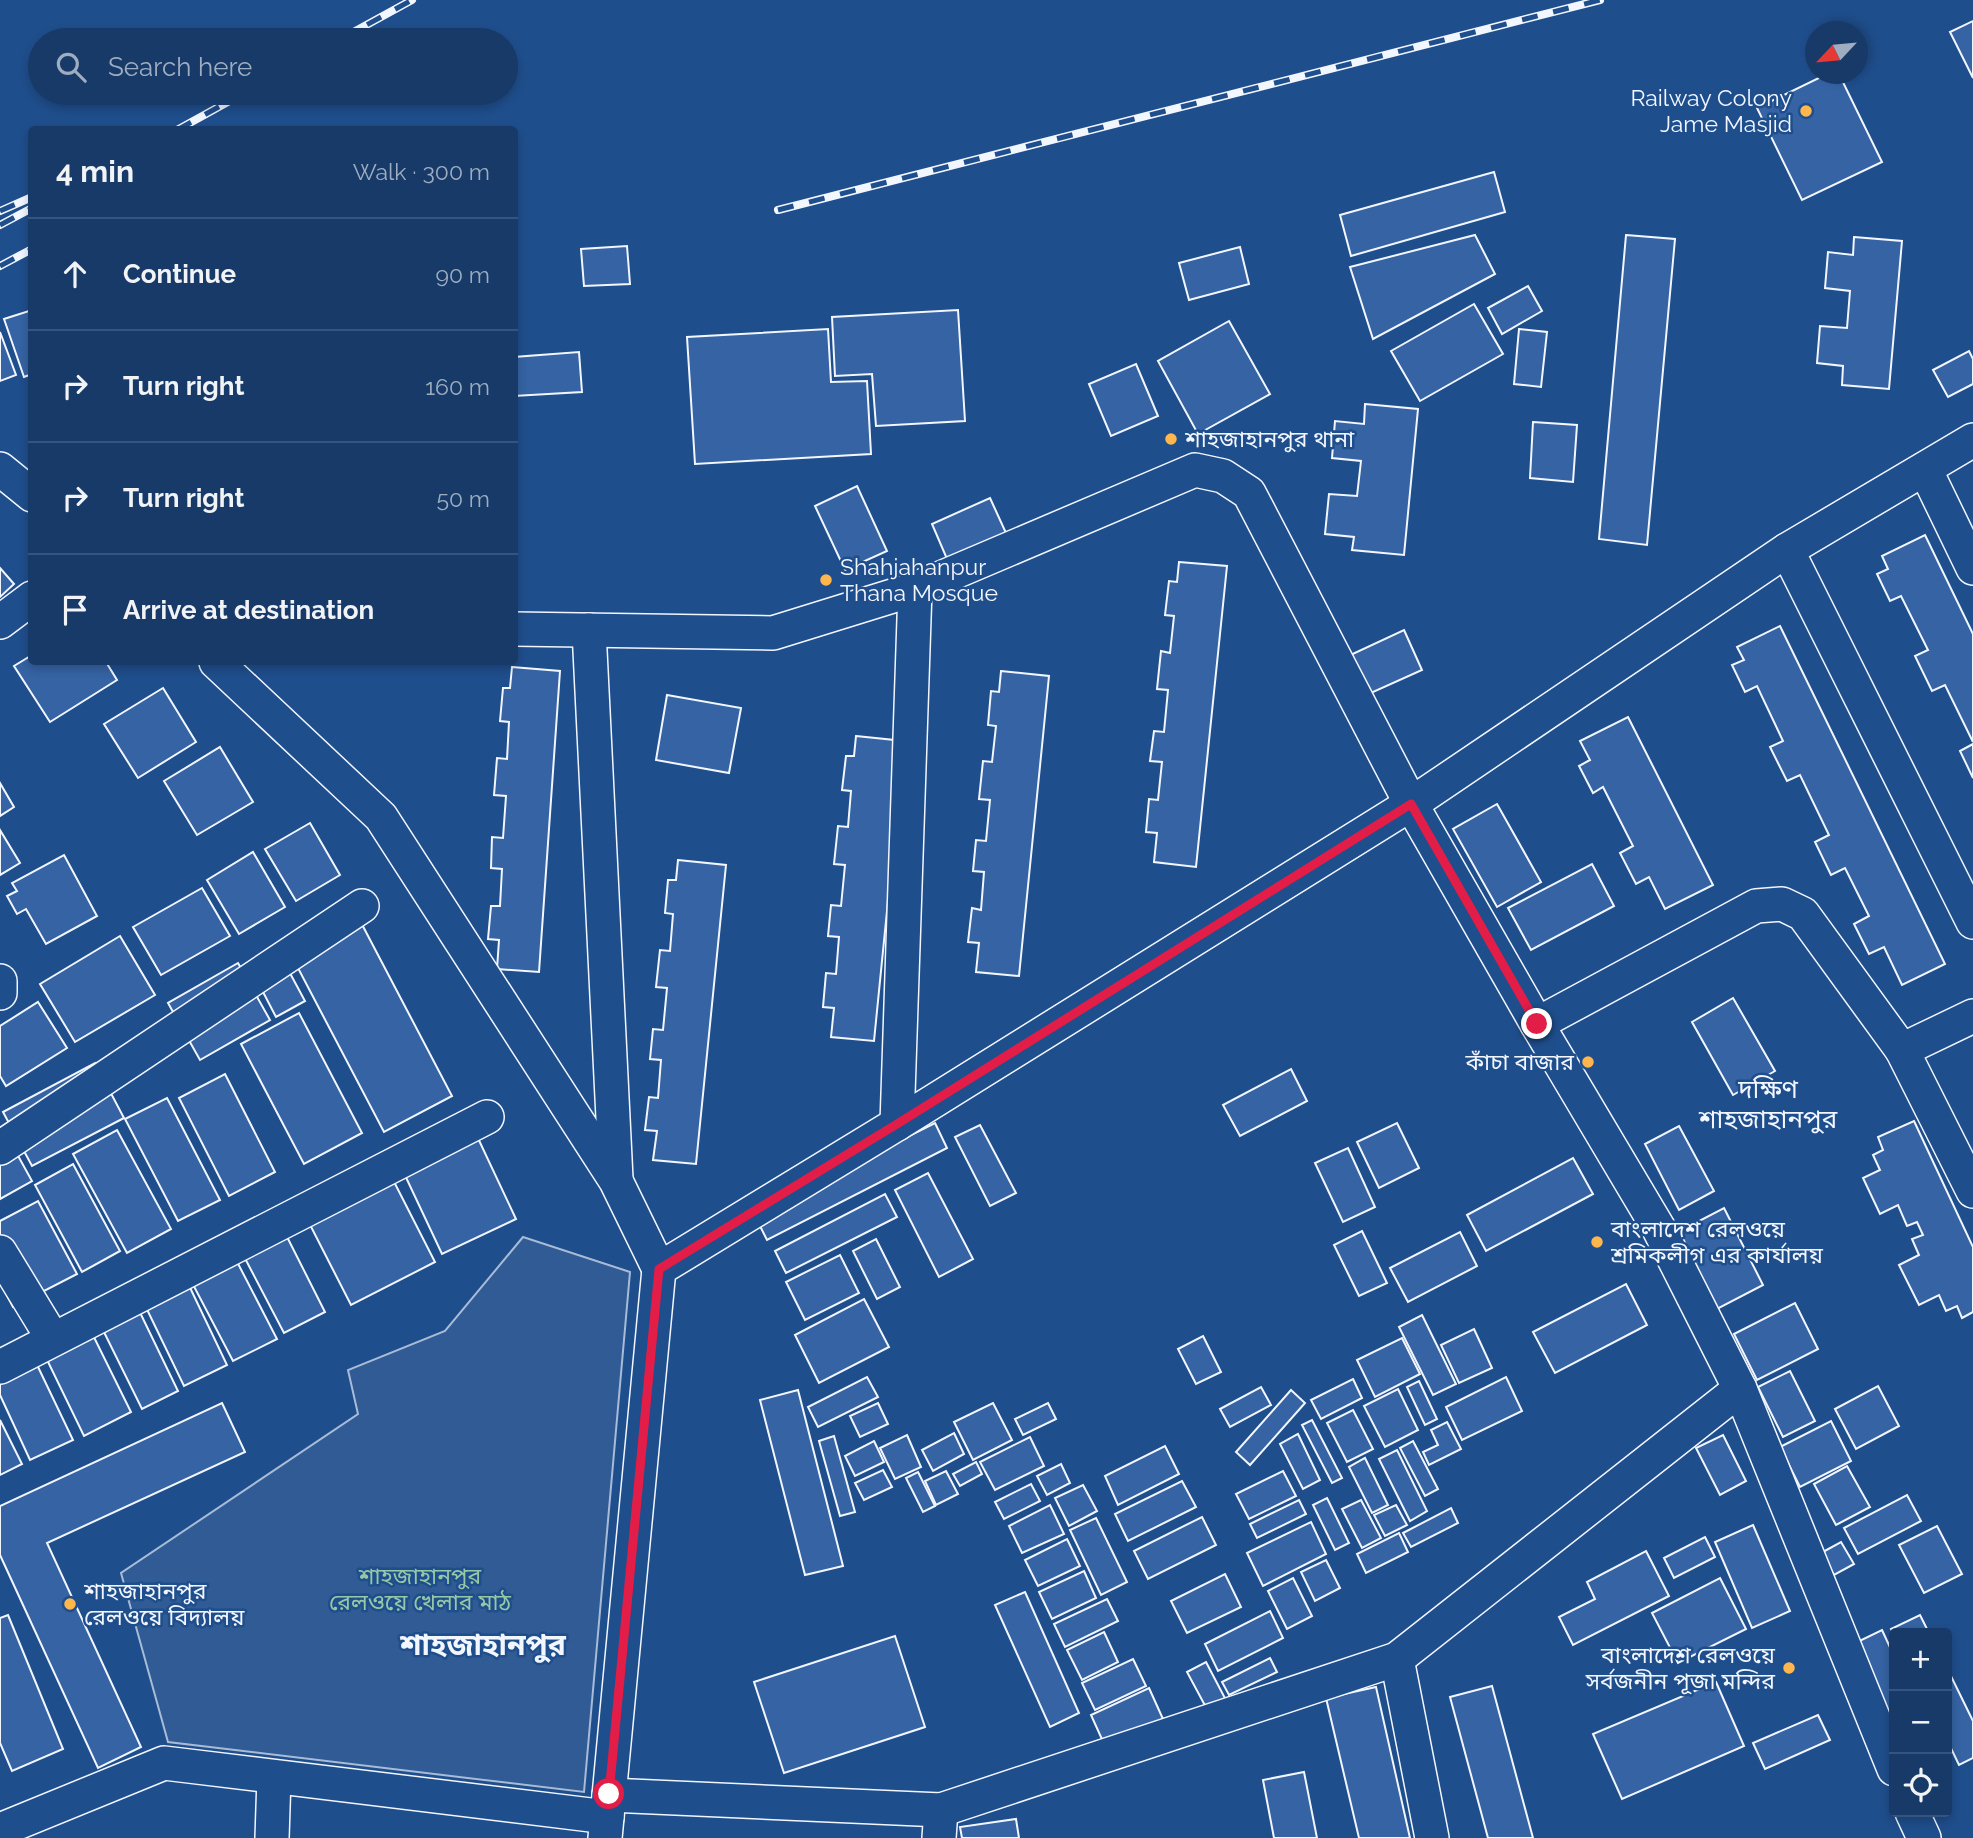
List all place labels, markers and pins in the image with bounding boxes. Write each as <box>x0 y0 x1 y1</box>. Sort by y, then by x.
place label: Railway Colony Jame Masjid <box>1630 84 1792 137</box>
marker: Railway Colony Jame Masjid <box>1798 103 1814 119</box>
place label: শাহজাহানপুর থানা <box>1184 425 1355 453</box>
marker: শাহজাহানপুর থানা <box>1163 431 1179 447</box>
place label: Shahjahanpur Thana Mosque <box>840 553 998 606</box>
marker: Shahjahanpur Thana Mosque <box>818 572 834 588</box>
place label: কাঁচা বাজার <box>1464 1048 1574 1075</box>
marker: কাঁচা বাজার <box>1580 1054 1596 1070</box>
place label: বাংলাদেশ রেলওয়ে শ্রমিকলীগ এর কার্যালয় <box>1610 1215 1824 1268</box>
marker: বাংলাদেশ রেলওয়ে শ্রমিকলীগ এর কার্যালয় <box>1589 1234 1605 1250</box>
place label: শাহজাহানপুর রেলওয়ে বিদ্যালয় <box>83 1577 245 1630</box>
marker: শাহজাহানপুর রেলওয়ে বিদ্যালয় <box>62 1596 78 1612</box>
place label: বাংলাদেশ রেলওয়ে সর্বজনীন পূজা মন্দির <box>1585 1641 1776 1695</box>
marker: বাংলাদেশ রেলওয়ে সর্বজনীন পূজা মন্দির <box>1781 1660 1797 1676</box>

